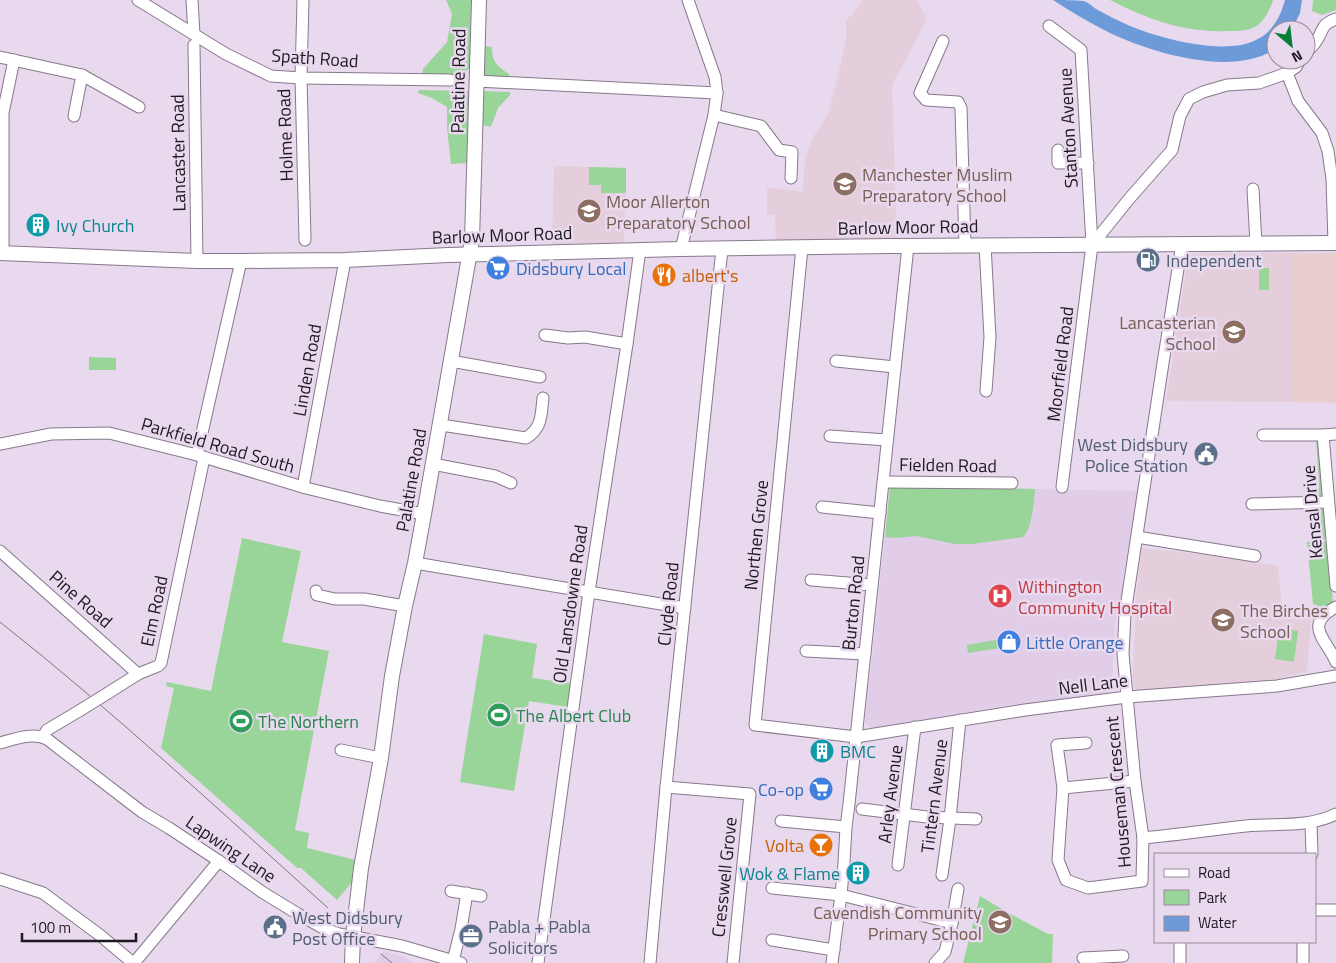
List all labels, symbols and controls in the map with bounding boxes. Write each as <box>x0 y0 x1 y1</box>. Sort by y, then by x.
north arrow <box>1266 20 1316 70</box>
street label: Palatine Road <box>444 28 472 134</box>
street label: Spath Road <box>271 41 359 75</box>
text: N <box>1288 45 1307 68</box>
street label: Stanton Avenue <box>1051 67 1085 189</box>
street label: Holme Road <box>270 88 300 182</box>
street label: Lancaster Road <box>163 94 193 212</box>
place label: Manchester Muslim Preparatory School <box>862 161 1013 209</box>
school or university icon: Manchester Muslim Preparatory School <box>832 171 858 197</box>
place label: Moor Allerton Preparatory School <box>606 188 751 236</box>
school or university icon: Moor Allerton Preparatory School <box>576 198 602 224</box>
building icon: Ivy Church <box>25 212 51 238</box>
place label: Ivy Church <box>56 212 134 239</box>
street label: Barlow Moor Road <box>837 212 979 242</box>
street label: Barlow Moor Road <box>431 219 573 251</box>
fuel station icon: Independent <box>1135 247 1161 273</box>
place label: Independent <box>1166 247 1262 274</box>
supermarket icon: Didsbury Local <box>485 255 511 281</box>
place label: Didsbury Local <box>516 255 626 282</box>
restaurant icon: albert's <box>651 262 677 288</box>
place label: albert's <box>682 262 738 289</box>
street label: Moorfield Road <box>1040 305 1080 423</box>
place label: Lancasterian School <box>1119 309 1216 357</box>
school or university icon: Lancasterian School <box>1221 319 1247 345</box>
street label: Linden Road <box>286 322 328 418</box>
street label: Parkfield Road South <box>138 410 298 480</box>
street label: Palatine Road <box>389 426 433 534</box>
place label: West Didsbury Police Station <box>1077 431 1188 479</box>
public building icon: West Didsbury Police Station <box>1193 441 1219 467</box>
street label: Fielden Road <box>899 451 997 479</box>
street label: Kensal Drive <box>1294 464 1330 560</box>
street label: Northen Grove <box>737 479 775 591</box>
street label: Old Lansdowne Road <box>546 523 594 685</box>
street label: Burton Road <box>835 554 871 652</box>
street label: Clyde Road <box>650 561 686 647</box>
street label: Pine Road <box>43 564 119 634</box>
street label: Elm Road <box>133 573 175 649</box>
place label: Withington Community Hospital <box>1018 573 1172 621</box>
hospital icon: Withington Community Hospital <box>987 583 1013 609</box>
place label: The Birches School <box>1240 597 1328 645</box>
school or university icon: The Birches School <box>1210 607 1236 633</box>
shop icon: Little Orange <box>996 629 1022 655</box>
place label: Little Orange <box>1026 629 1124 656</box>
street label: Nell Lane <box>1057 666 1129 702</box>
sports icon: The Albert Club <box>486 702 512 728</box>
place label: The Albert Club <box>516 702 631 729</box>
sports icon: The Northern <box>228 708 254 734</box>
place label: The Northern <box>258 708 359 735</box>
street label: Houseman Crescent <box>1098 714 1138 869</box>
street label: Tintern Avenue <box>914 737 954 855</box>
building icon: BMC <box>809 738 835 764</box>
place label: BMC <box>840 738 876 765</box>
street label: Arley Avenue <box>871 743 909 845</box>
place label: Co-op <box>758 776 804 803</box>
supermarket icon: Co-op <box>808 776 834 802</box>
street label: Lapwing Lane <box>180 809 282 889</box>
street label: Cresswell Grove <box>704 816 744 938</box>
place label: Volta <box>765 832 804 859</box>
bar icon: Volta <box>808 832 834 858</box>
legend <box>1154 853 1316 943</box>
place label: Wok & Flame <box>739 860 840 887</box>
building icon: Wok & Flame <box>845 860 871 886</box>
text: Road <box>1198 861 1230 884</box>
text: Park <box>1198 886 1227 909</box>
place label: Cavendish Community Primary School <box>813 899 982 947</box>
place label: West Didsbury Post Office <box>292 904 403 952</box>
school or university icon: Cavendish Community Primary School <box>987 909 1013 935</box>
scale bar <box>22 910 136 942</box>
text: Water <box>1198 911 1237 934</box>
place label: Pabla + Pabla Solicitors <box>488 913 591 961</box>
public building icon: West Didsbury Post Office <box>262 914 288 940</box>
text: 100 m <box>30 916 71 939</box>
office icon: Pabla + Pabla Solicitors <box>458 923 484 949</box>

